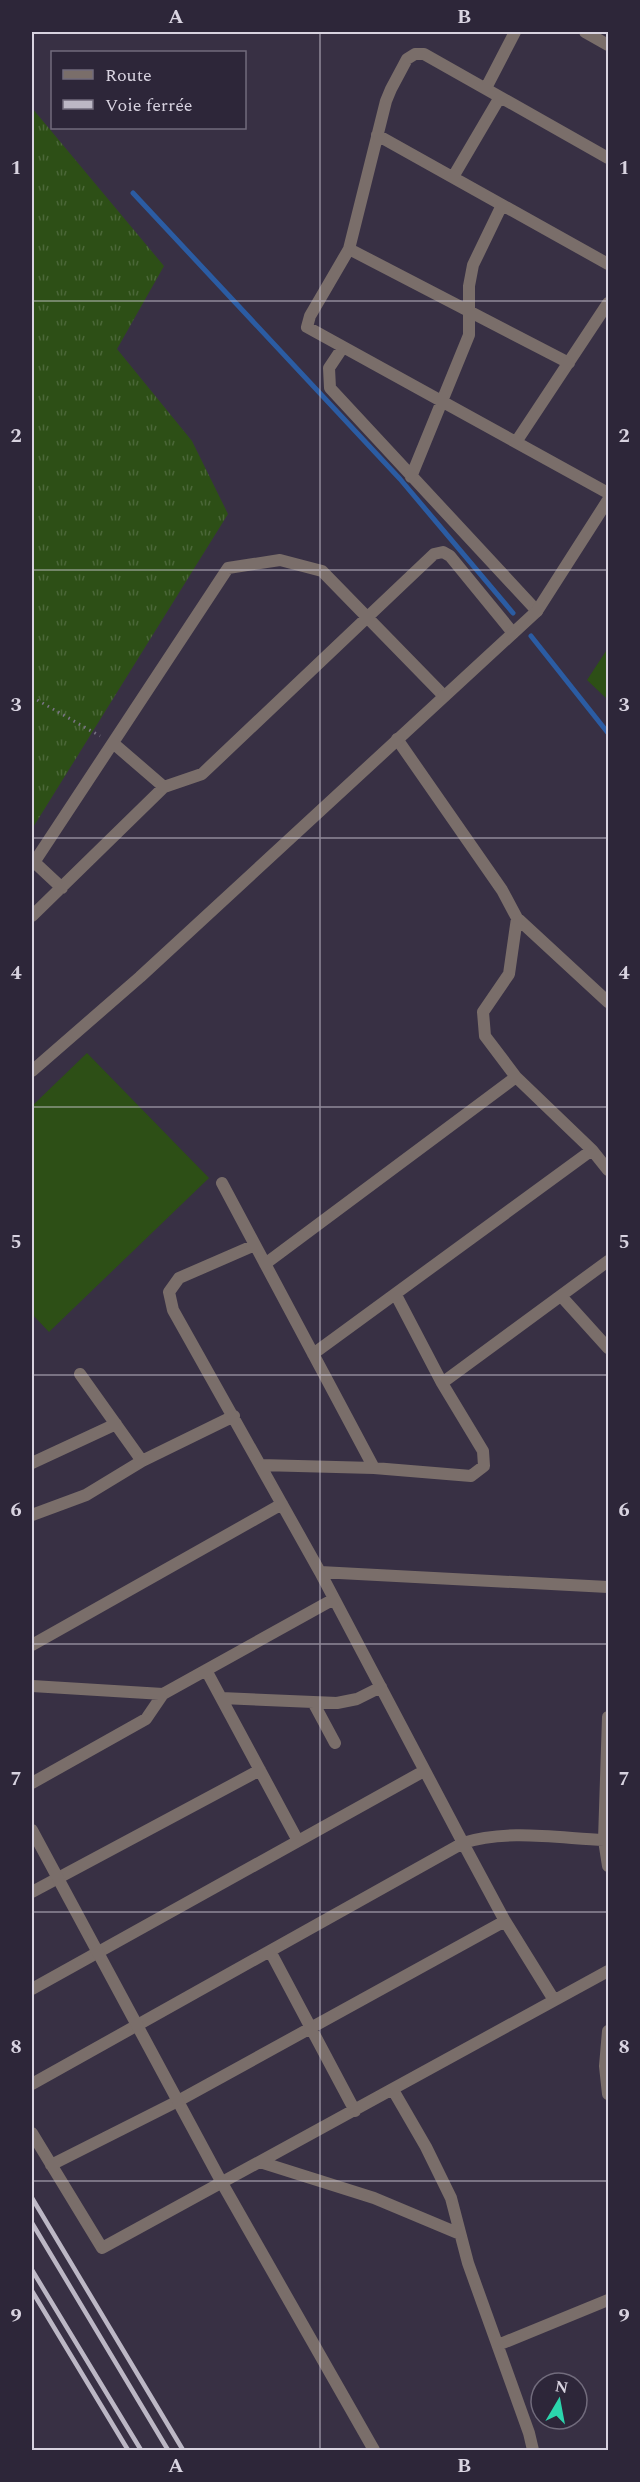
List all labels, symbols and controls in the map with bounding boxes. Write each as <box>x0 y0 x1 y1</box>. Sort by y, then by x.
text: A <box>168 2 184 32</box>
text: B <box>457 2 471 32</box>
legend <box>51 51 246 129</box>
text: Route <box>105 62 152 89</box>
text: Voie ferrée <box>105 92 193 119</box>
text: 1 <box>10 153 22 183</box>
text: 1 <box>618 153 630 183</box>
text: 2 <box>10 421 22 451</box>
text: 2 <box>618 421 630 451</box>
text: 3 <box>10 690 22 720</box>
text: 3 <box>618 690 630 720</box>
text: 4 <box>10 958 22 988</box>
text: 4 <box>618 958 630 988</box>
text: 5 <box>10 1227 22 1257</box>
text: 5 <box>618 1227 630 1257</box>
text: 6 <box>10 1495 22 1525</box>
text: 6 <box>618 1495 630 1525</box>
text: 7 <box>10 1764 22 1794</box>
text: 7 <box>618 1764 630 1794</box>
text: 8 <box>10 2032 22 2062</box>
text: 8 <box>618 2032 630 2062</box>
text: 9 <box>10 2301 22 2331</box>
text: 9 <box>618 2301 630 2331</box>
north arrow <box>529 2371 589 2431</box>
text: N <box>553 2374 570 2400</box>
text: A <box>168 2451 184 2481</box>
text: B <box>457 2451 471 2481</box>

